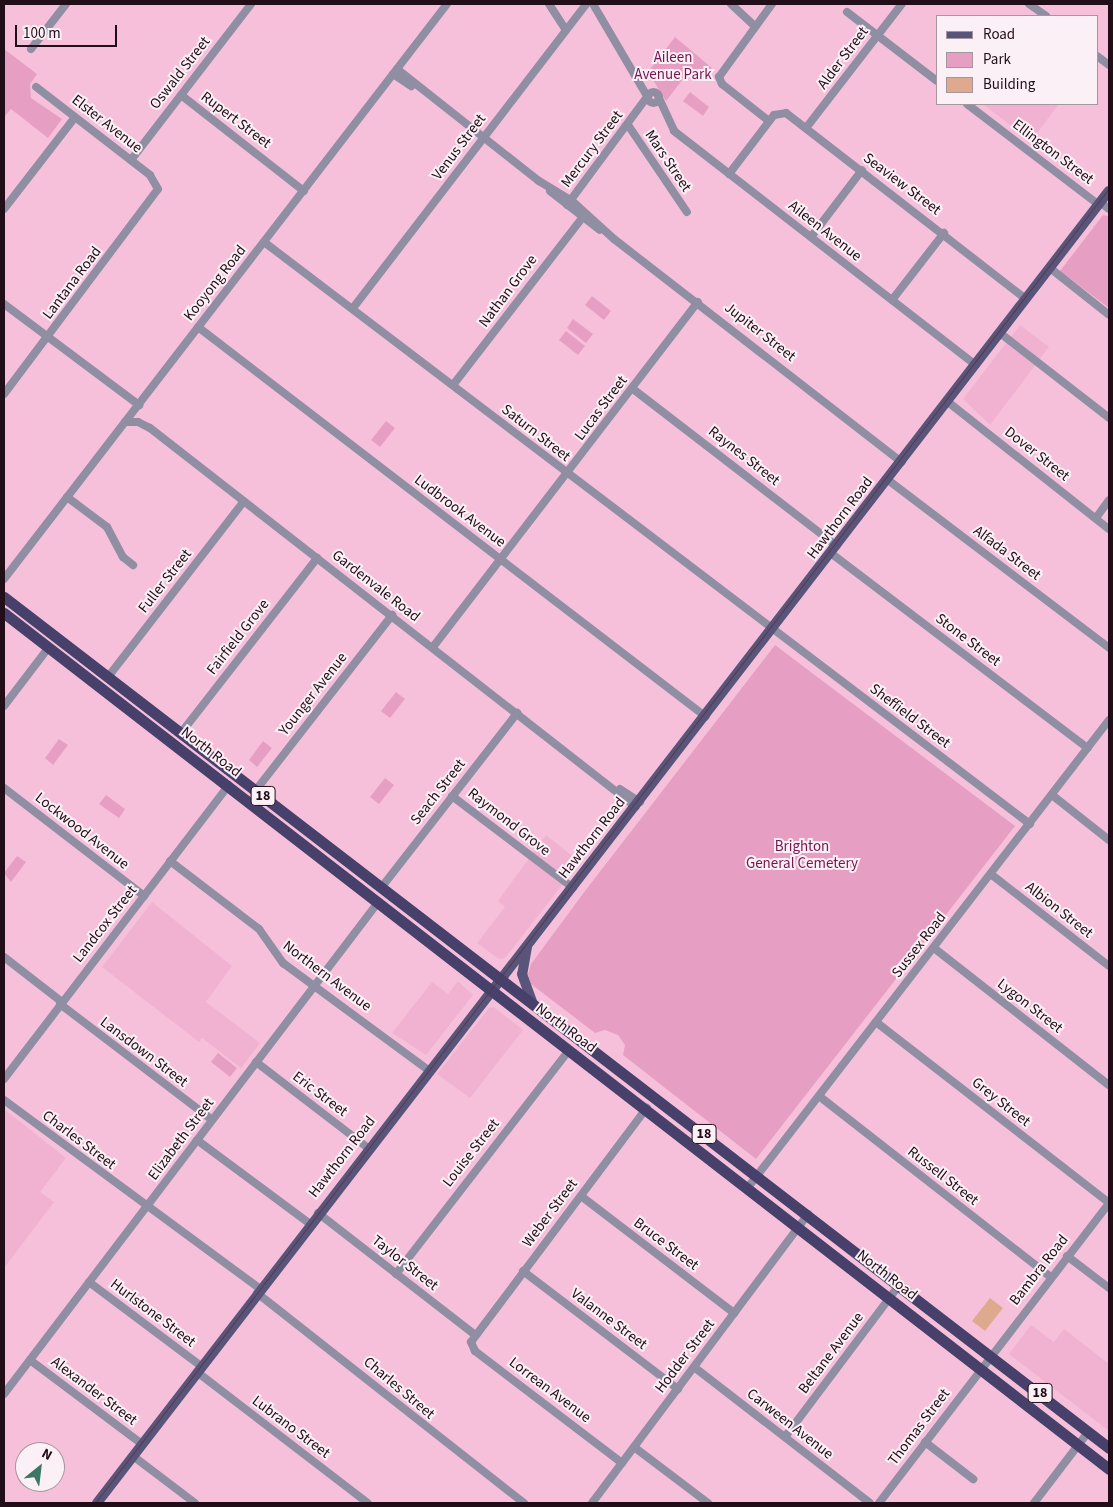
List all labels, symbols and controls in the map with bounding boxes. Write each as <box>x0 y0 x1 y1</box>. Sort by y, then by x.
scale bar <box>18 15 120 47</box>
legend <box>936 15 1098 105</box>
text: 100 m <box>23 23 61 44</box>
street label: Alder Street <box>814 23 872 93</box>
text: Road <box>983 24 1015 45</box>
street label: Oswald Street <box>146 33 214 113</box>
park label: Aileen Avenue Park <box>634 48 712 83</box>
text: Park <box>983 49 1011 70</box>
text: Building <box>983 74 1035 95</box>
street label: Rupert Street <box>197 88 275 152</box>
street label: Elster Avenue <box>68 91 146 157</box>
street label: Mercury Street <box>557 107 627 191</box>
street label: Venus Street <box>428 110 490 184</box>
street label: Ellington Street <box>1009 116 1097 188</box>
street label: Mars Street <box>641 127 695 195</box>
street label: Seaview Street <box>860 149 944 219</box>
street label: Aileen Avenue <box>785 197 865 265</box>
street label: Kooyong Road <box>180 242 250 324</box>
street label: Lantana Road <box>39 243 105 323</box>
street label: Nathan Grove <box>475 251 541 331</box>
street label: Jupiter Street <box>721 299 799 365</box>
street label: Lucas Street <box>571 372 631 444</box>
street label: Saturn Street <box>498 400 574 466</box>
street label: Raynes Street <box>705 423 783 489</box>
street label: Dover Street <box>1001 423 1073 485</box>
street label: Ludbrook Avenue <box>411 471 509 551</box>
street label: Hawthorn Road <box>803 473 877 563</box>
street label: Alfada Street <box>970 522 1044 584</box>
street label: Fuller Street <box>134 545 196 617</box>
street label: Gardenvale Road <box>328 546 424 626</box>
street label: Fairfield Grove <box>203 596 273 678</box>
street label: Stone Street <box>932 610 1004 670</box>
street label: Younger Avenue <box>275 649 351 739</box>
street label: Sheffield Street <box>866 680 954 752</box>
street label: North Road <box>177 723 245 781</box>
street label: Seach Street <box>407 756 469 828</box>
road number: 18 <box>250 784 276 808</box>
street label: Raymond Grove <box>464 784 554 860</box>
street label: Lockwood Avenue <box>32 789 132 873</box>
street label: Hawthorn Road <box>555 794 629 882</box>
park label: Brighton General Cemetery <box>746 837 858 872</box>
street label: Albion Street <box>1022 878 1096 942</box>
street label: Landcox Street <box>69 882 141 966</box>
street label: Sussex Road <box>888 909 950 981</box>
street label: Northern Avenue <box>279 937 375 1015</box>
street label: Lygon Street <box>994 975 1066 1037</box>
street label: North Road <box>532 999 600 1057</box>
street label: Lansdown Street <box>97 1013 191 1091</box>
street label: Eric Street <box>289 1067 351 1121</box>
street label: Grey Street <box>968 1074 1034 1130</box>
street label: Elizabeth Street <box>144 1094 218 1184</box>
street label: Charles Street <box>39 1106 119 1174</box>
street label: Hawthorn Road <box>305 1113 379 1201</box>
street label: Louise Street <box>439 1115 503 1191</box>
road number: 18 <box>692 1122 716 1146</box>
street label: Russell Street <box>904 1143 982 1209</box>
street label: Weber Street <box>519 1175 581 1251</box>
street label: Bruce Street <box>630 1214 702 1274</box>
street label: Bambra Road <box>1006 1231 1072 1309</box>
street label: Taylor Street <box>368 1232 442 1294</box>
street label: North Road <box>853 1246 921 1304</box>
street label: Hurlstone Street <box>107 1275 199 1351</box>
street label: Valanne Street <box>567 1285 651 1353</box>
street label: Beltane Avenue <box>795 1309 867 1397</box>
street label: Hodder Street <box>651 1316 719 1396</box>
street label: Alexander Street <box>47 1353 141 1429</box>
street label: Charles Street <box>360 1353 438 1423</box>
street label: Lorrean Avenue <box>506 1353 594 1427</box>
road number: 18 <box>1028 1382 1052 1405</box>
street label: Carween Avenue <box>743 1385 837 1463</box>
street label: Thomas Street <box>884 1385 954 1469</box>
street label: Lubrano Street <box>248 1392 334 1462</box>
north arrow <box>15 1442 65 1492</box>
text: N <box>38 1444 56 1466</box>

